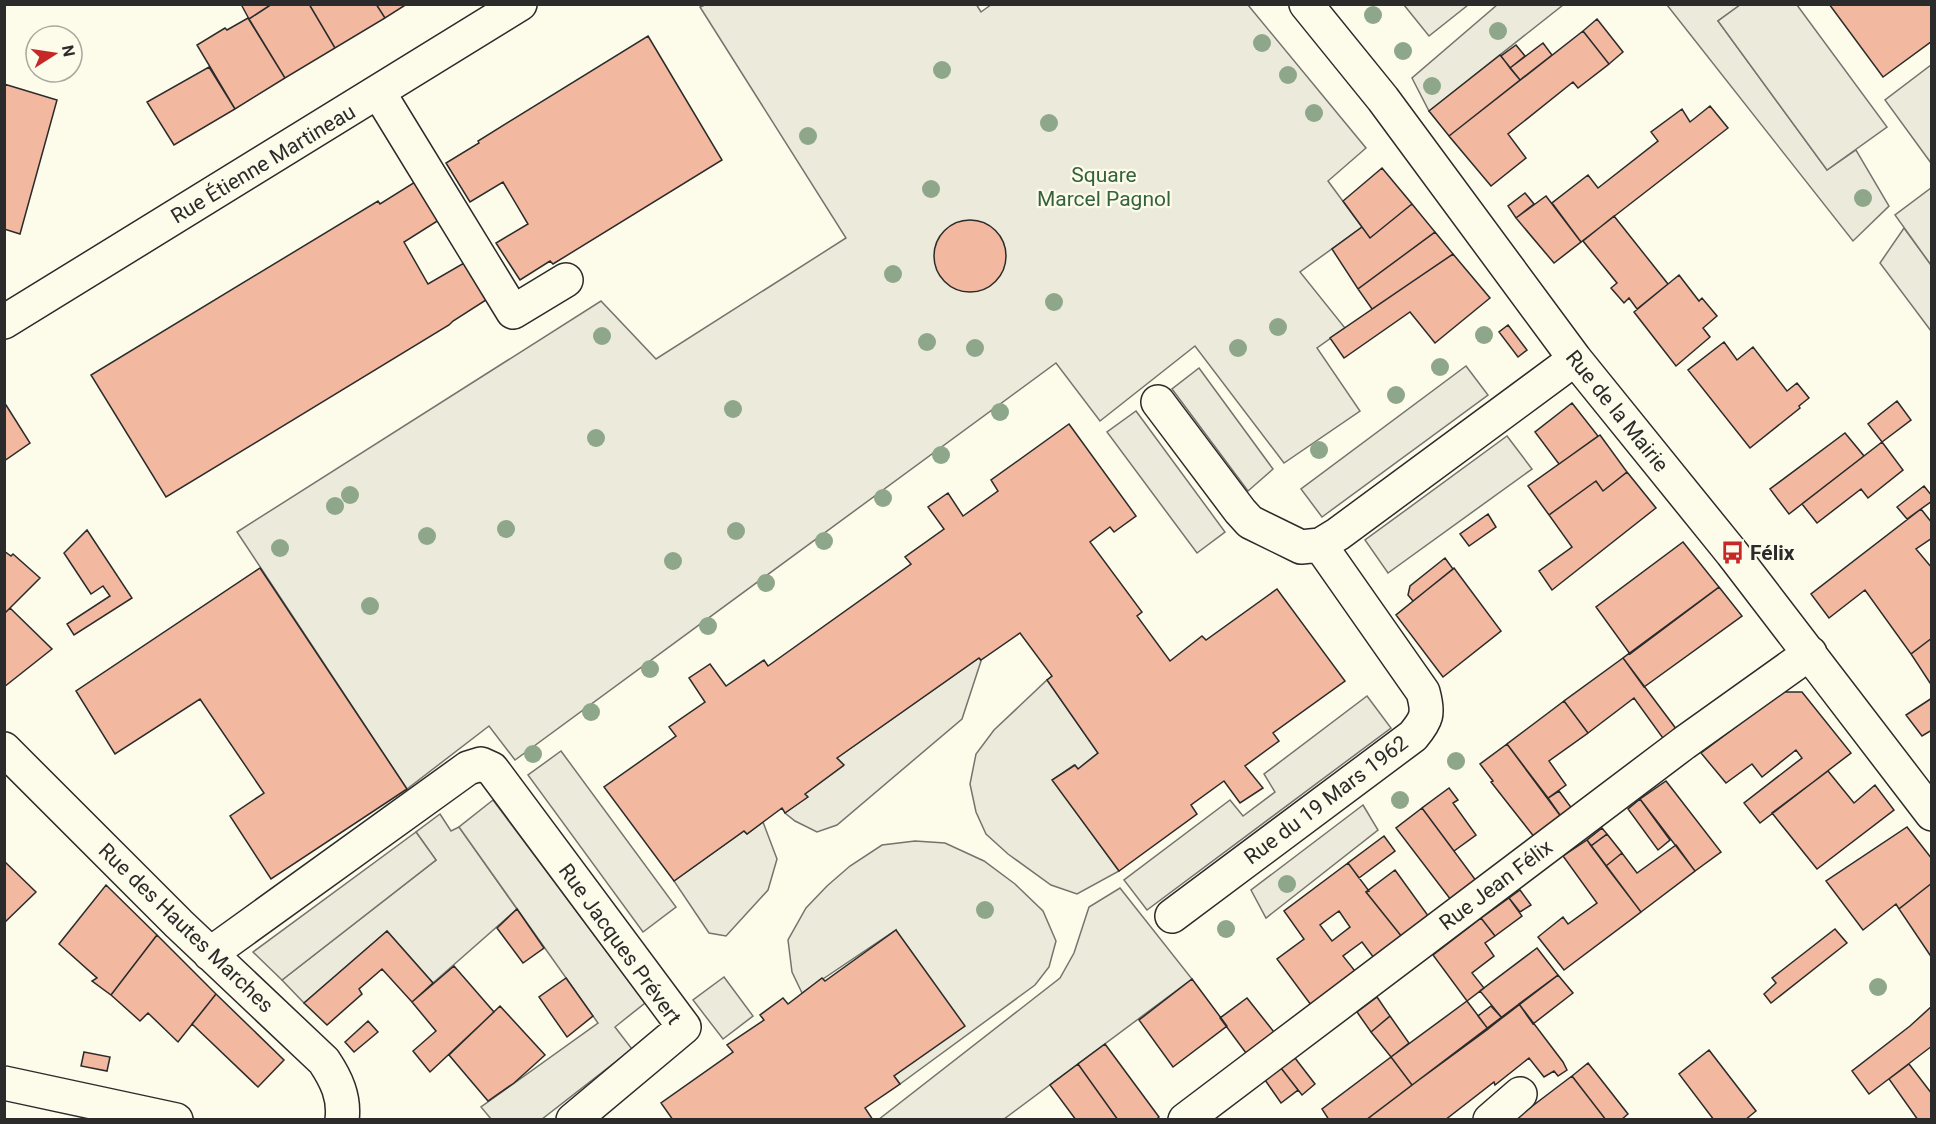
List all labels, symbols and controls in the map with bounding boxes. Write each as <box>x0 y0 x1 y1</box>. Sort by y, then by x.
north arrow <box>24 24 84 84</box>
text: N <box>58 43 79 58</box>
street label: Rue Étienne Martineau <box>167 99 359 229</box>
park label: Square Marcel Pagnol <box>1037 163 1171 211</box>
street label: Rue de la Mairie <box>1561 346 1673 476</box>
bus stop icon: Félix <box>1719 540 1745 566</box>
place label: Félix <box>1750 541 1795 565</box>
street label: Rue du 19 Mars 1962 <box>1240 731 1413 869</box>
street label: Rue Jean Félix <box>1435 835 1557 935</box>
street label: Rue des Hautes Marches <box>94 838 278 1018</box>
street label: Rue Jacques Prévert <box>554 859 686 1029</box>

